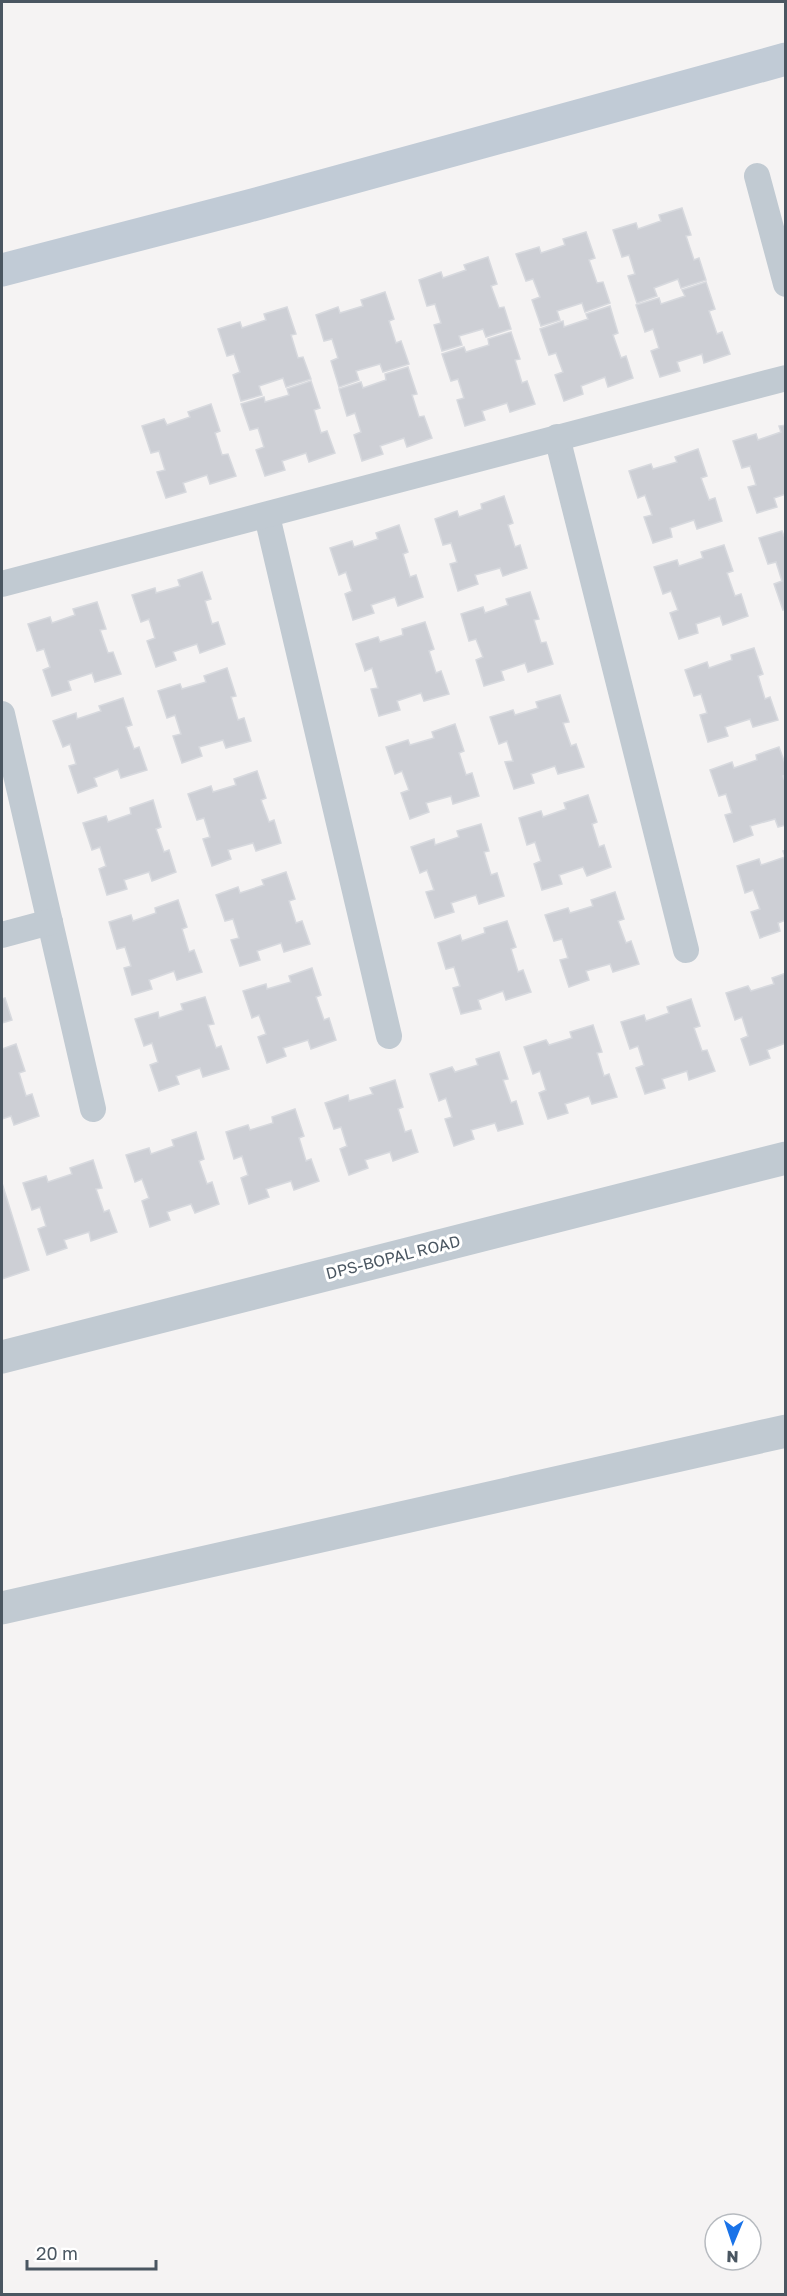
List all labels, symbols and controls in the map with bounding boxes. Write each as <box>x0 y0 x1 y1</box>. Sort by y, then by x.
street label: DPS-BOPAL ROAD <box>324 1231 462 1283</box>
north arrow <box>703 2212 763 2272</box>
scale bar <box>27 2233 156 2271</box>
text: 20 m <box>36 2242 78 2264</box>
text: N <box>726 2247 739 2267</box>

